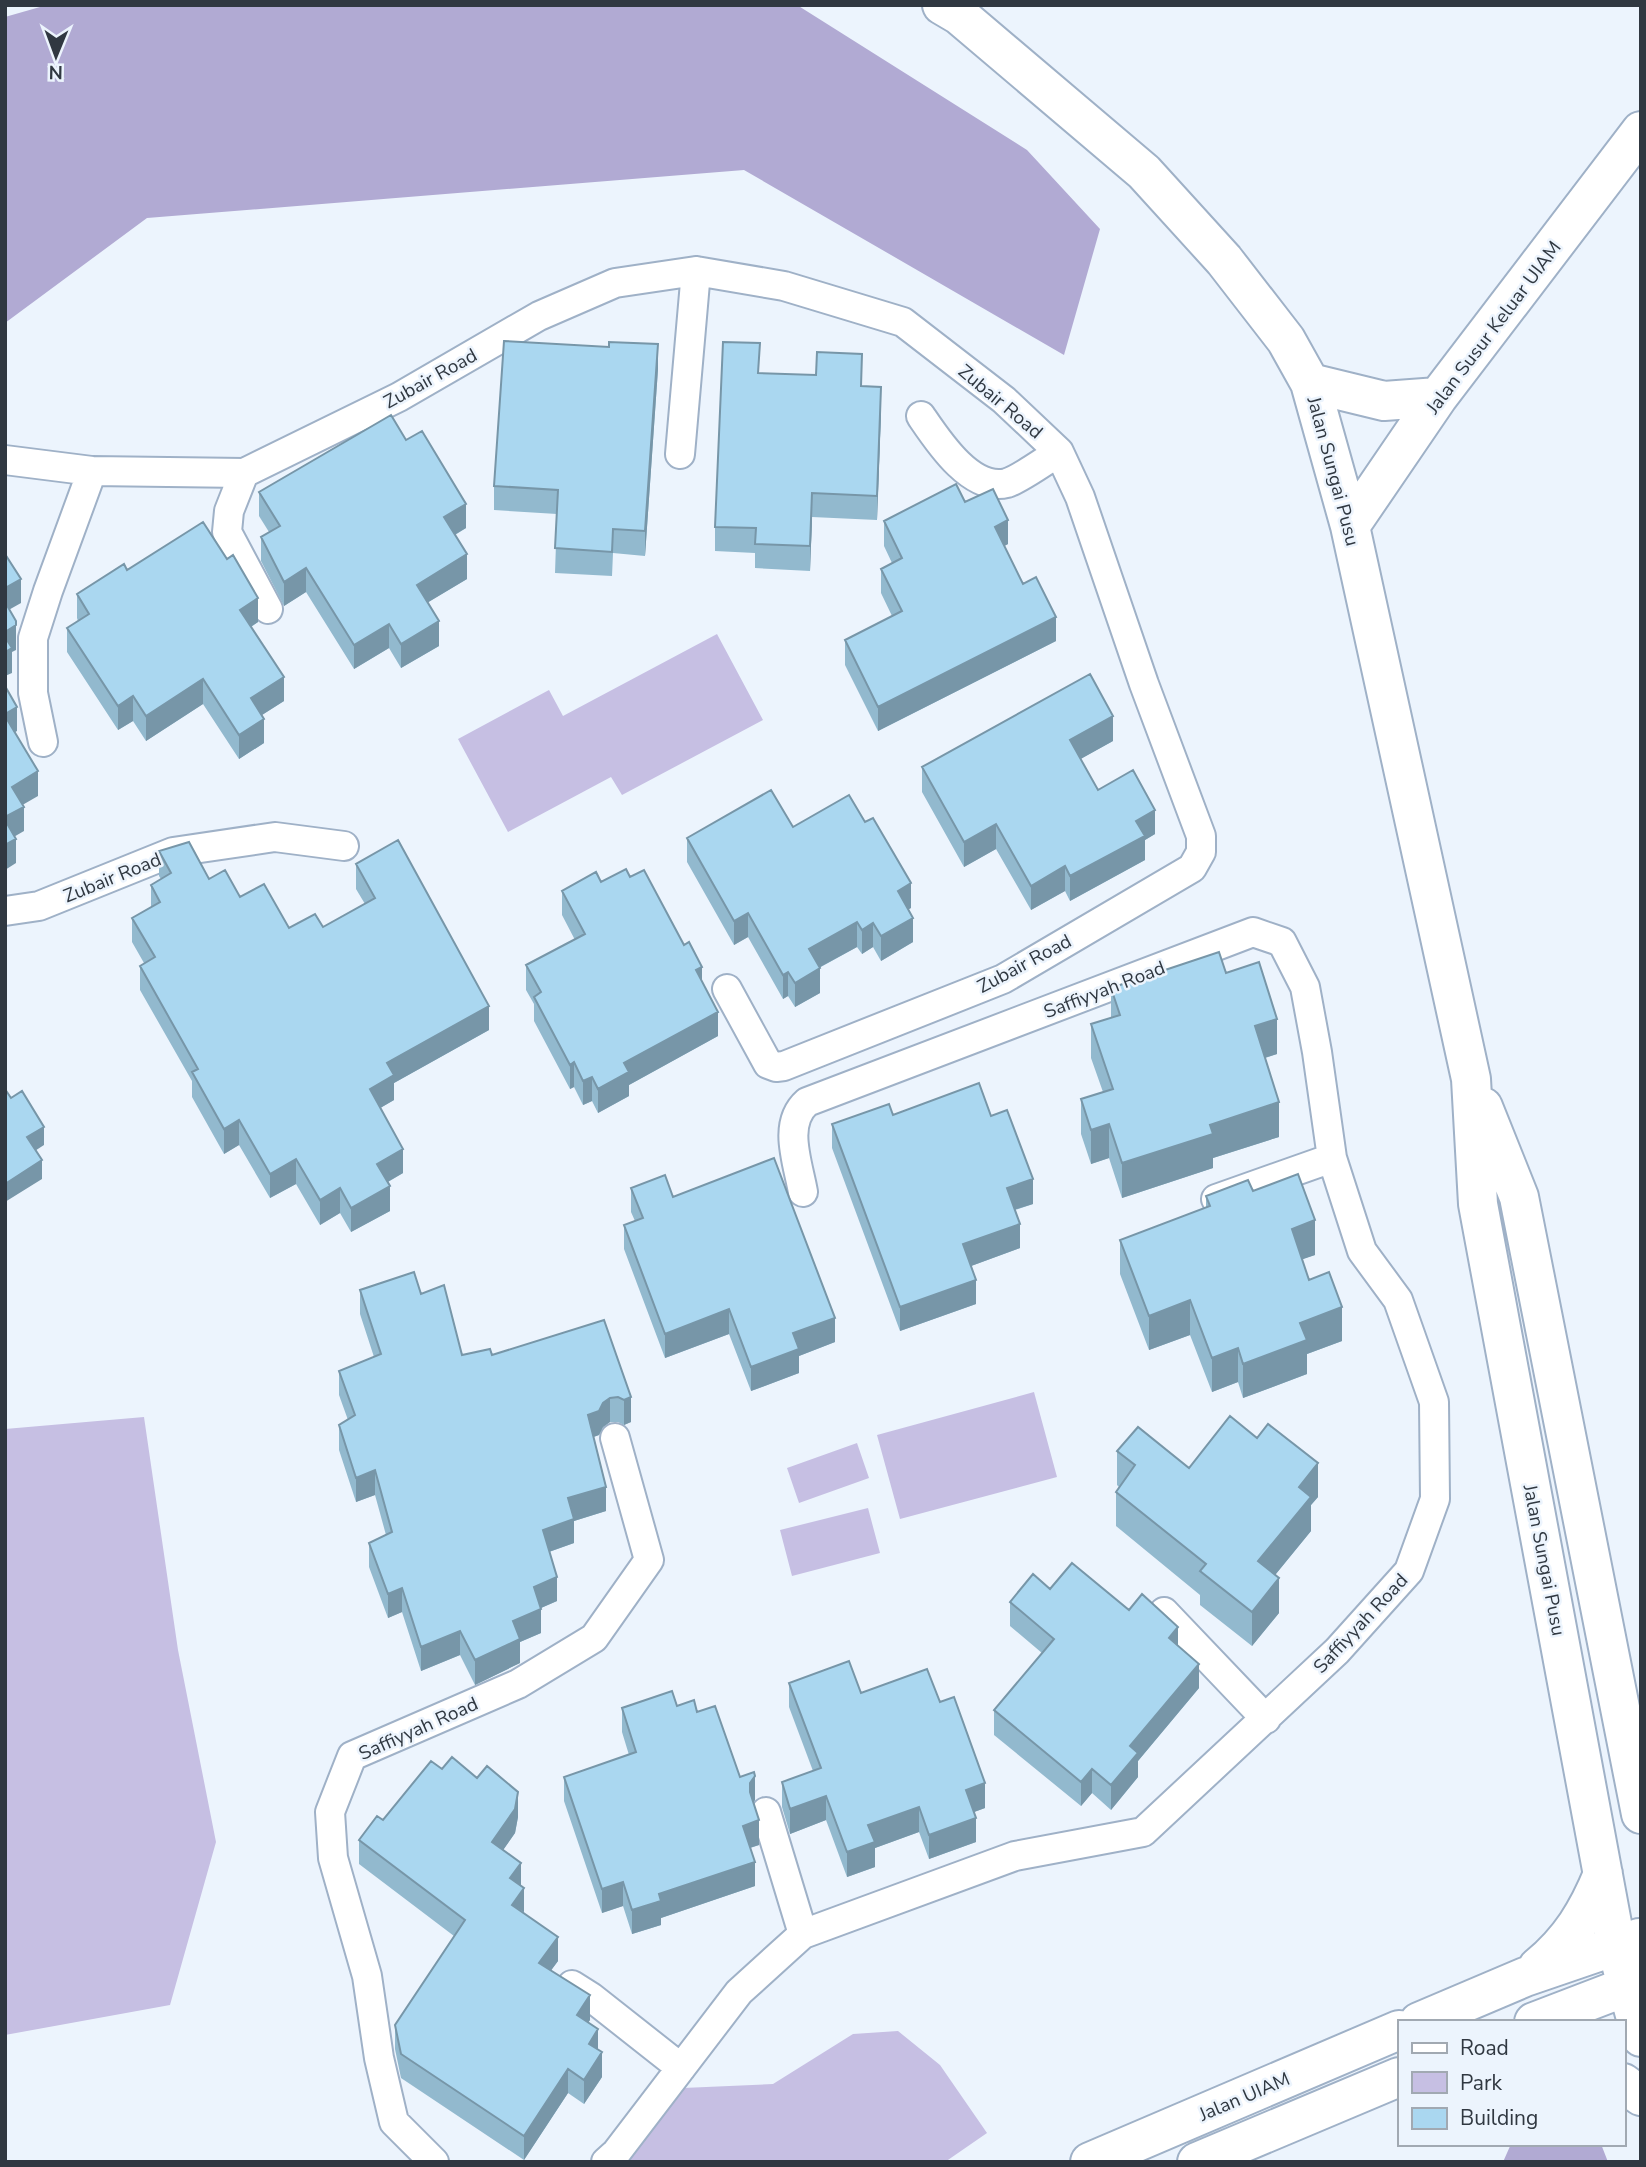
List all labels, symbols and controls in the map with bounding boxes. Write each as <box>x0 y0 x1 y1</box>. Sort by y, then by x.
north arrow <box>21 21 91 91</box>
text: N <box>48 59 63 85</box>
street label: Jalan Susur Keluar UIAM <box>1420 236 1567 420</box>
street label: Zubair Road <box>379 343 482 415</box>
street label: Zubair Road <box>953 359 1048 445</box>
street label: Jalan Sungai Pusu <box>1300 393 1365 549</box>
street label: Zubair Road <box>60 847 165 909</box>
street label: Zubair Road <box>973 928 1076 1000</box>
street label: Saffiyyah Road <box>1040 955 1169 1025</box>
street label: Jalan Sungai Pusu <box>1516 1481 1571 1638</box>
street label: Saffiyyah Road <box>1308 1568 1414 1679</box>
street label: Saffiyyah Road <box>355 1691 482 1767</box>
legend <box>1398 2020 1625 2146</box>
text: Road <box>1460 2034 1509 2062</box>
street label: Jalan UIAM <box>1194 2066 1294 2128</box>
text: Park <box>1460 2069 1502 2097</box>
text: Building <box>1460 2104 1538 2132</box>

